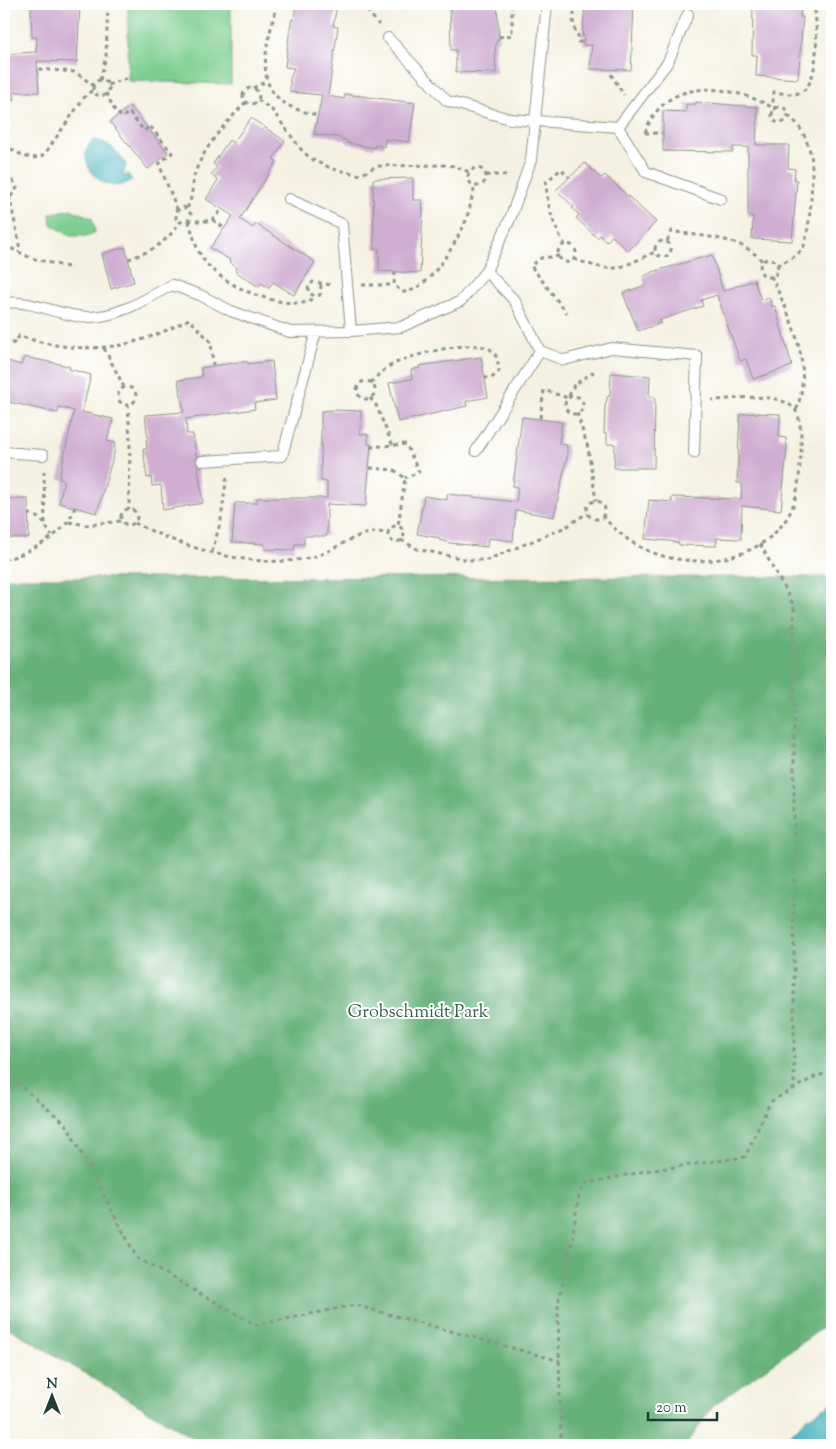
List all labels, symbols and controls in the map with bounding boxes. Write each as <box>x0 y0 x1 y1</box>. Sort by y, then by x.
park label: Grobschmidt Park <box>348 1000 489 1026</box>
north arrow <box>28 1372 78 1422</box>
text: N <box>46 1375 58 1395</box>
scale bar <box>648 1389 717 1421</box>
text: 20 m <box>656 1398 687 1419</box>

